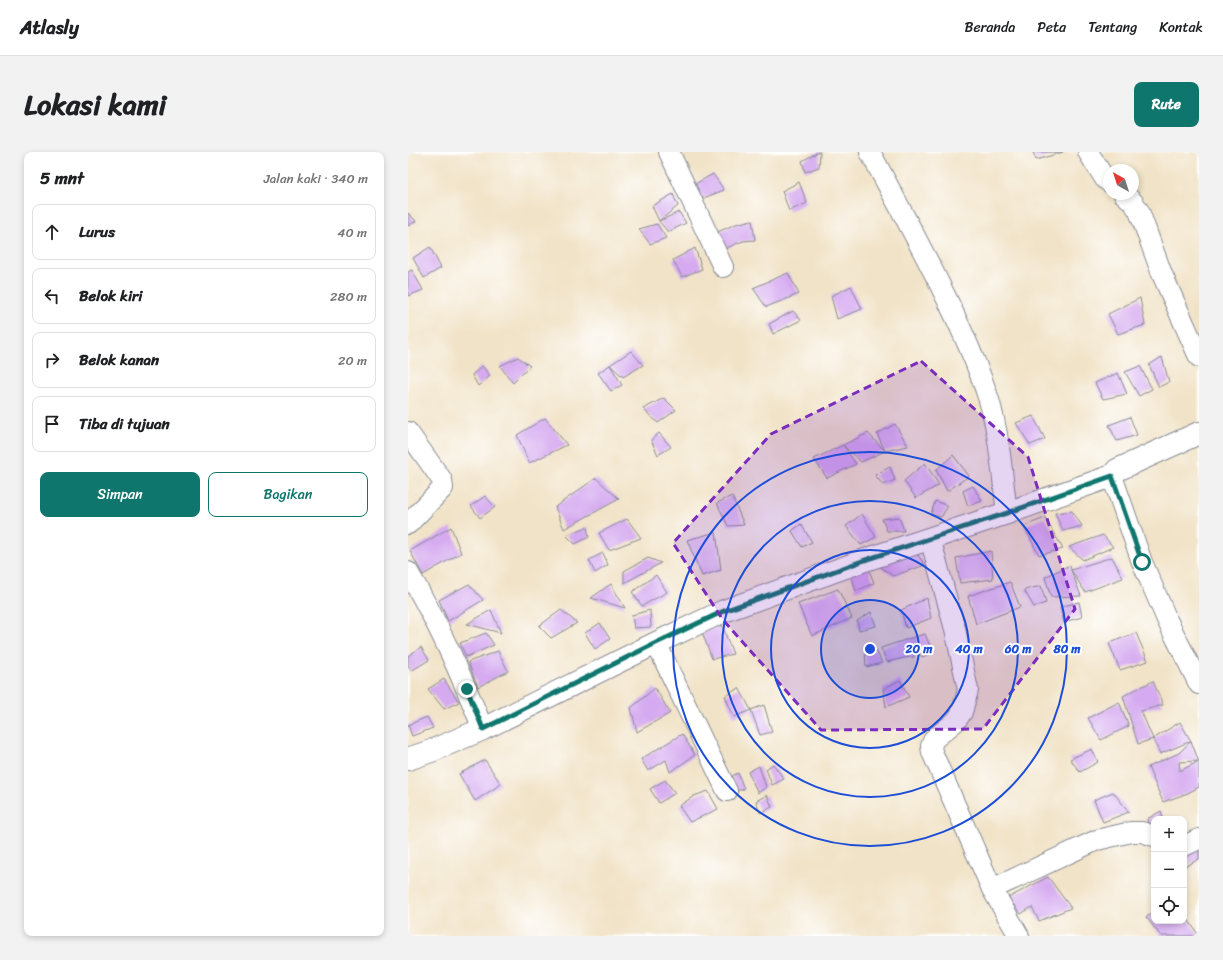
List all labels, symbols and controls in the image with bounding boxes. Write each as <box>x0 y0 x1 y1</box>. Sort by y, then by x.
text: Atlasly <box>20 11 79 44</box>
text: Beranda <box>965 15 1015 40</box>
text: Peta <box>1037 15 1066 40</box>
text: Tentang <box>1088 15 1137 40</box>
text: Kontak <box>1159 15 1203 40</box>
text: Lokasi kami <box>24 80 166 129</box>
button: Rute <box>1134 82 1199 127</box>
text: 5 mnt <box>40 163 84 193</box>
north arrow <box>1103 164 1139 200</box>
text: Jalan kaki · 340 m <box>264 167 368 190</box>
text: Lurus <box>79 219 115 245</box>
icon: ahead <box>41 221 63 243</box>
text: 40 m <box>337 221 367 244</box>
text: Belok kiri <box>79 283 142 309</box>
icon: left <box>41 285 63 307</box>
text: 280 m <box>330 285 367 308</box>
text: Belok kanan <box>79 347 159 373</box>
icon: right <box>41 349 63 371</box>
text: 20 m <box>338 349 367 372</box>
text: Tiba di tujuan <box>79 411 170 437</box>
icon: arrive <box>41 413 63 435</box>
button: Simpan <box>40 472 200 517</box>
button: Bagikan <box>208 472 368 517</box>
route start <box>1133 553 1151 571</box>
text: 20 m <box>905 638 933 660</box>
text: 40 m <box>954 638 983 660</box>
text: 60 m <box>1004 638 1032 660</box>
text: 80 m <box>1052 638 1081 660</box>
centre of rings <box>863 642 877 656</box>
route end <box>458 680 476 698</box>
map controls <box>1151 816 1187 924</box>
button: + <box>1151 816 1187 852</box>
button: − <box>1151 852 1187 888</box>
button: locate <box>1151 888 1187 924</box>

